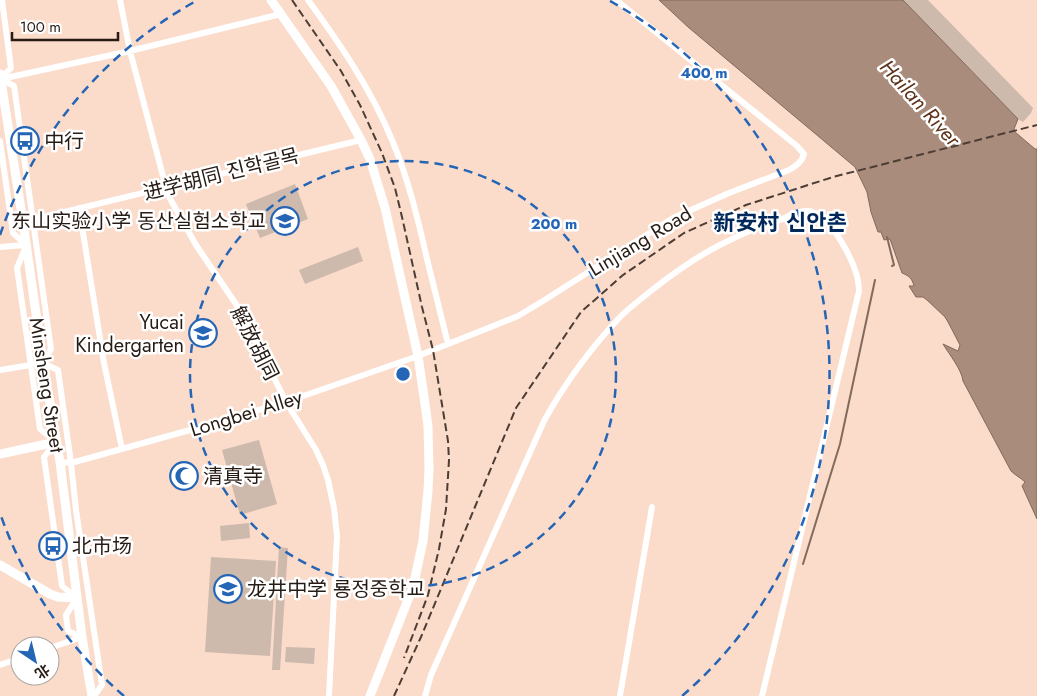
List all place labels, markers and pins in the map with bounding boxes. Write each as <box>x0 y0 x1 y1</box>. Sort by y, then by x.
bus stop icon: 中行 <box>10 126 40 156</box>
place label: 中行 <box>44 127 84 156</box>
school or university icon: 东山实验小学 동산실험소학교 <box>270 206 300 236</box>
place label: 东山实验小学 동산실험소학교 <box>11 207 266 236</box>
place label: Yucai Kindergarten <box>75 308 184 360</box>
school or university icon: Yucai Kindergarten <box>188 318 218 348</box>
centre of rings <box>394 365 412 383</box>
mosque icon: 清真寺 <box>169 461 199 491</box>
place label: 清真寺 <box>203 462 263 491</box>
bus stop icon: 北市场 <box>38 531 68 561</box>
place label: 北市场 <box>72 532 132 561</box>
school or university icon: 龙井中学 룡정중학교 <box>213 574 243 604</box>
place label: 龙井中学 룡정중학교 <box>247 575 425 604</box>

